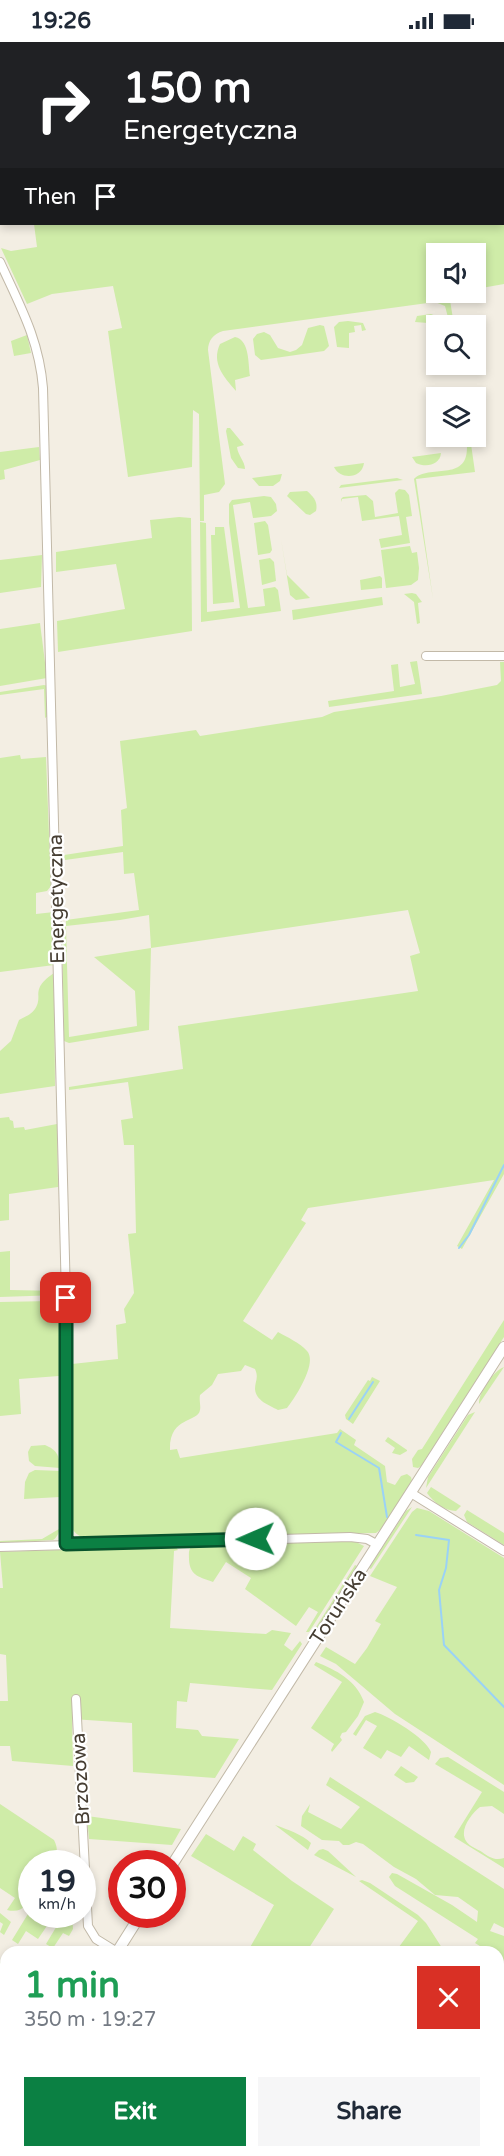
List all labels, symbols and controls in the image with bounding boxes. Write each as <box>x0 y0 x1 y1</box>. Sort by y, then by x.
text: 19:26 <box>30 8 91 34</box>
text: 150 m <box>123 63 252 114</box>
icon: right <box>24 66 102 144</box>
text: Energetyczna <box>123 114 298 147</box>
icon: arrive <box>89 180 122 213</box>
text: Then <box>24 184 77 210</box>
map controls <box>426 243 486 447</box>
button: sound <box>426 243 486 303</box>
button: search <box>426 315 486 375</box>
button: layers <box>426 387 486 447</box>
street label: Energetyczna <box>44 834 70 964</box>
pin <box>40 1272 91 1323</box>
icon: arrive <box>49 1281 82 1314</box>
position arrow <box>224 1507 288 1571</box>
street label: Toruńska <box>305 1564 372 1649</box>
street label: Brzozowa <box>67 1732 95 1826</box>
speed limit sign: 30 <box>108 1850 186 1928</box>
text: 19 <box>38 1863 76 1900</box>
text: km/h <box>38 1895 76 1913</box>
text: 1 min <box>24 1964 120 2007</box>
button: close <box>417 1966 480 2029</box>
text: 350 m · 19:27 <box>24 2008 156 2032</box>
button: Exit <box>24 2077 246 2146</box>
button: Share <box>258 2077 480 2146</box>

